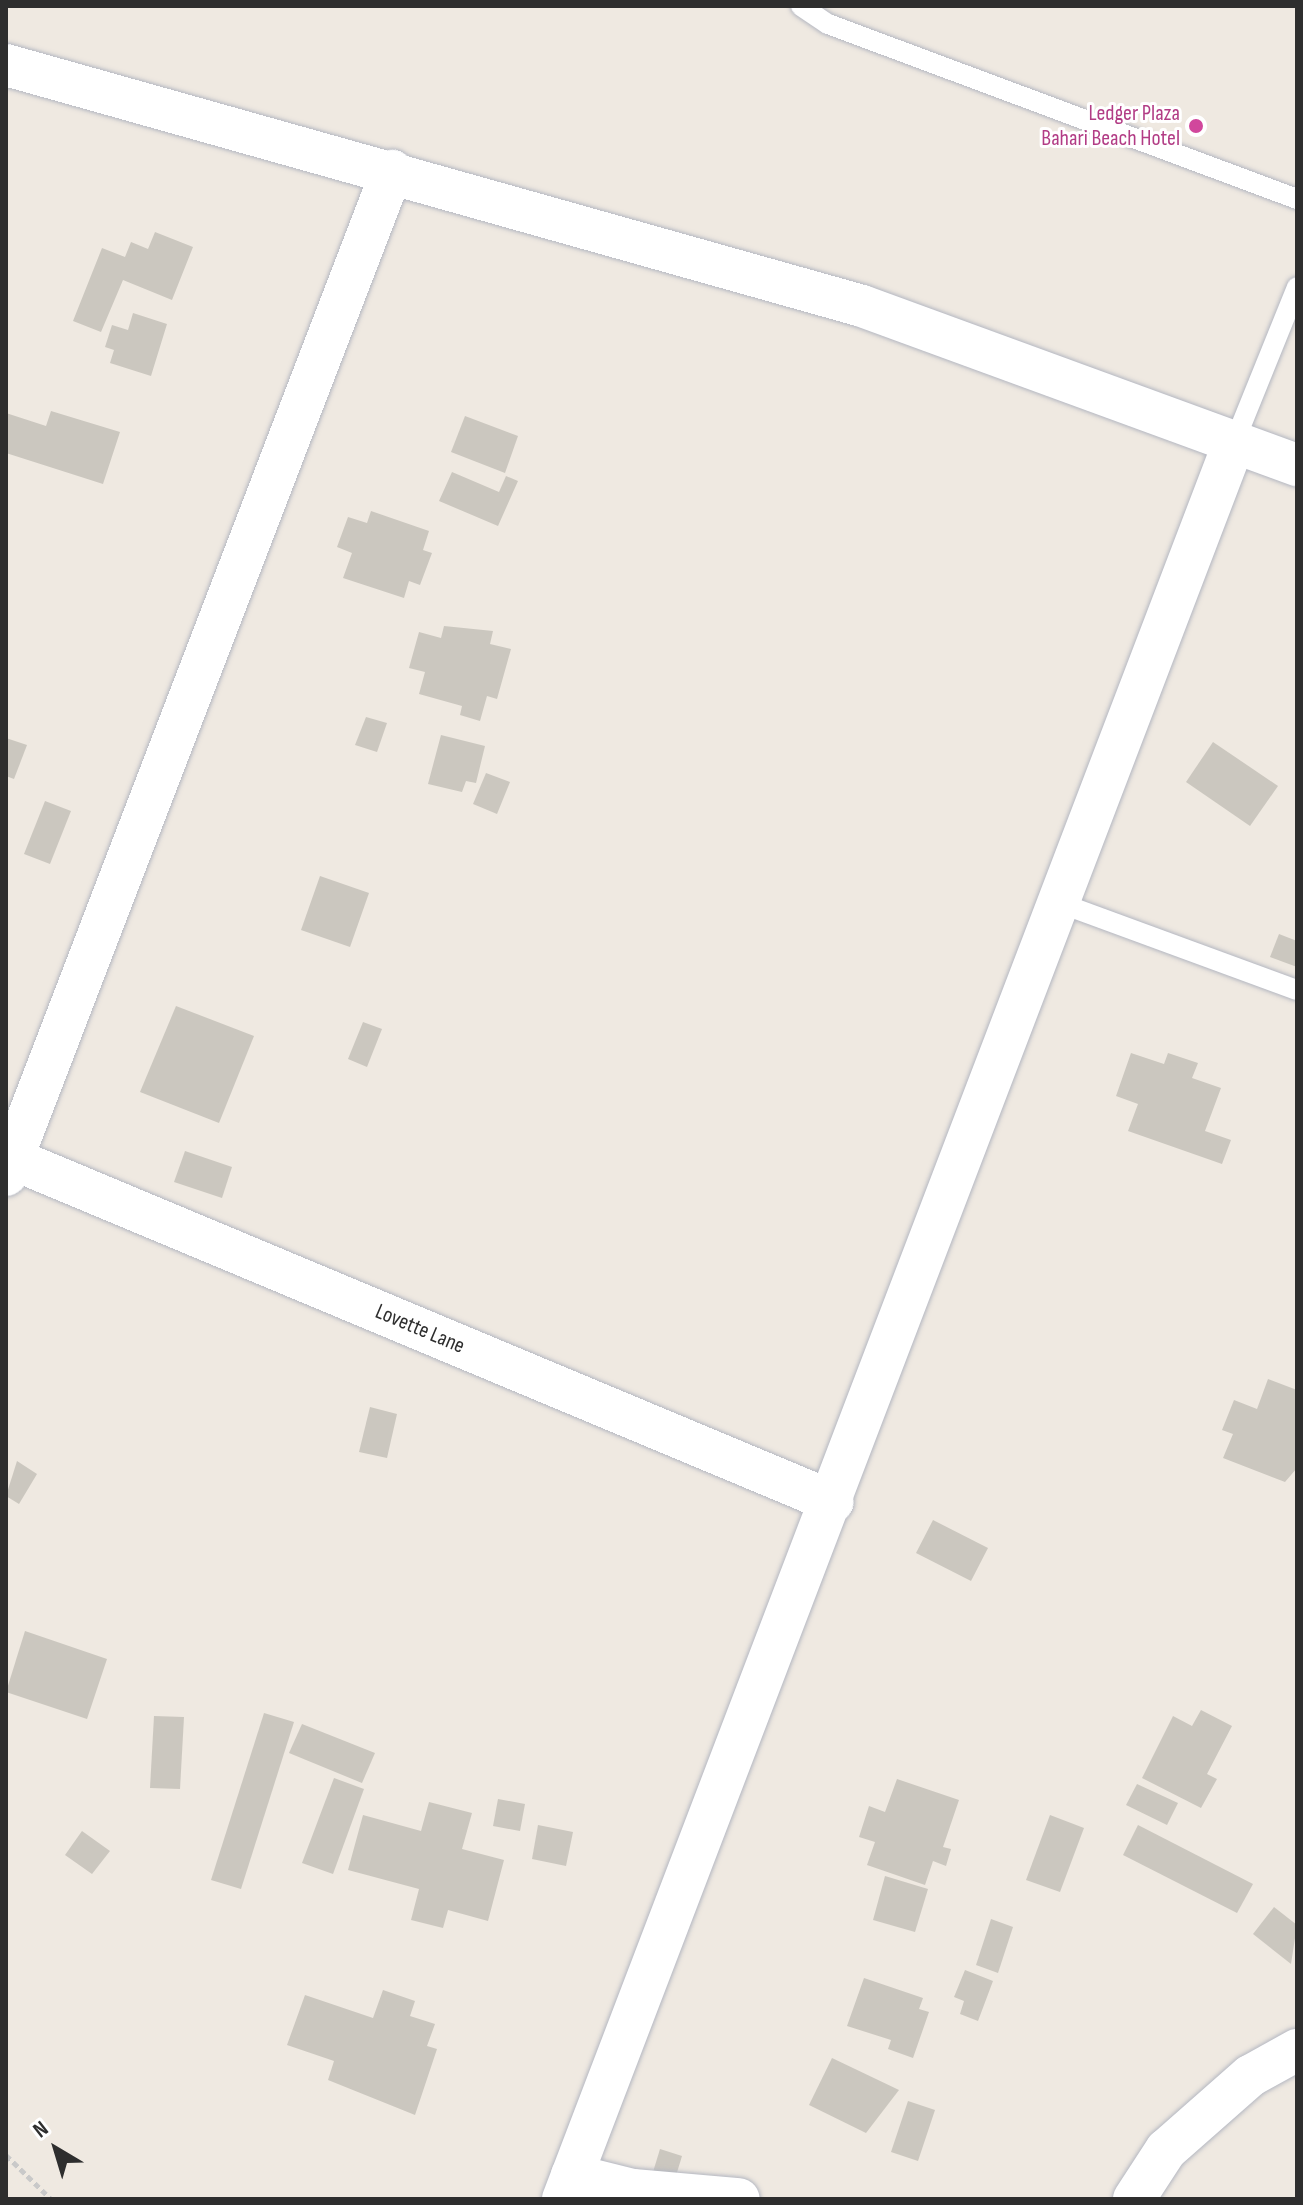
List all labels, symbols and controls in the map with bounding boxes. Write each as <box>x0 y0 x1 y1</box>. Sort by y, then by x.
place label: Ledger Plaza Bahari Beach Hotel <box>1041 100 1180 152</box>
marker: Ledger Plaza Bahari Beach Hotel <box>1187 117 1205 135</box>
street label: Lovette Lane <box>371 1298 469 1360</box>
north arrow <box>16 2109 96 2189</box>
text: N <box>28 2115 54 2144</box>

